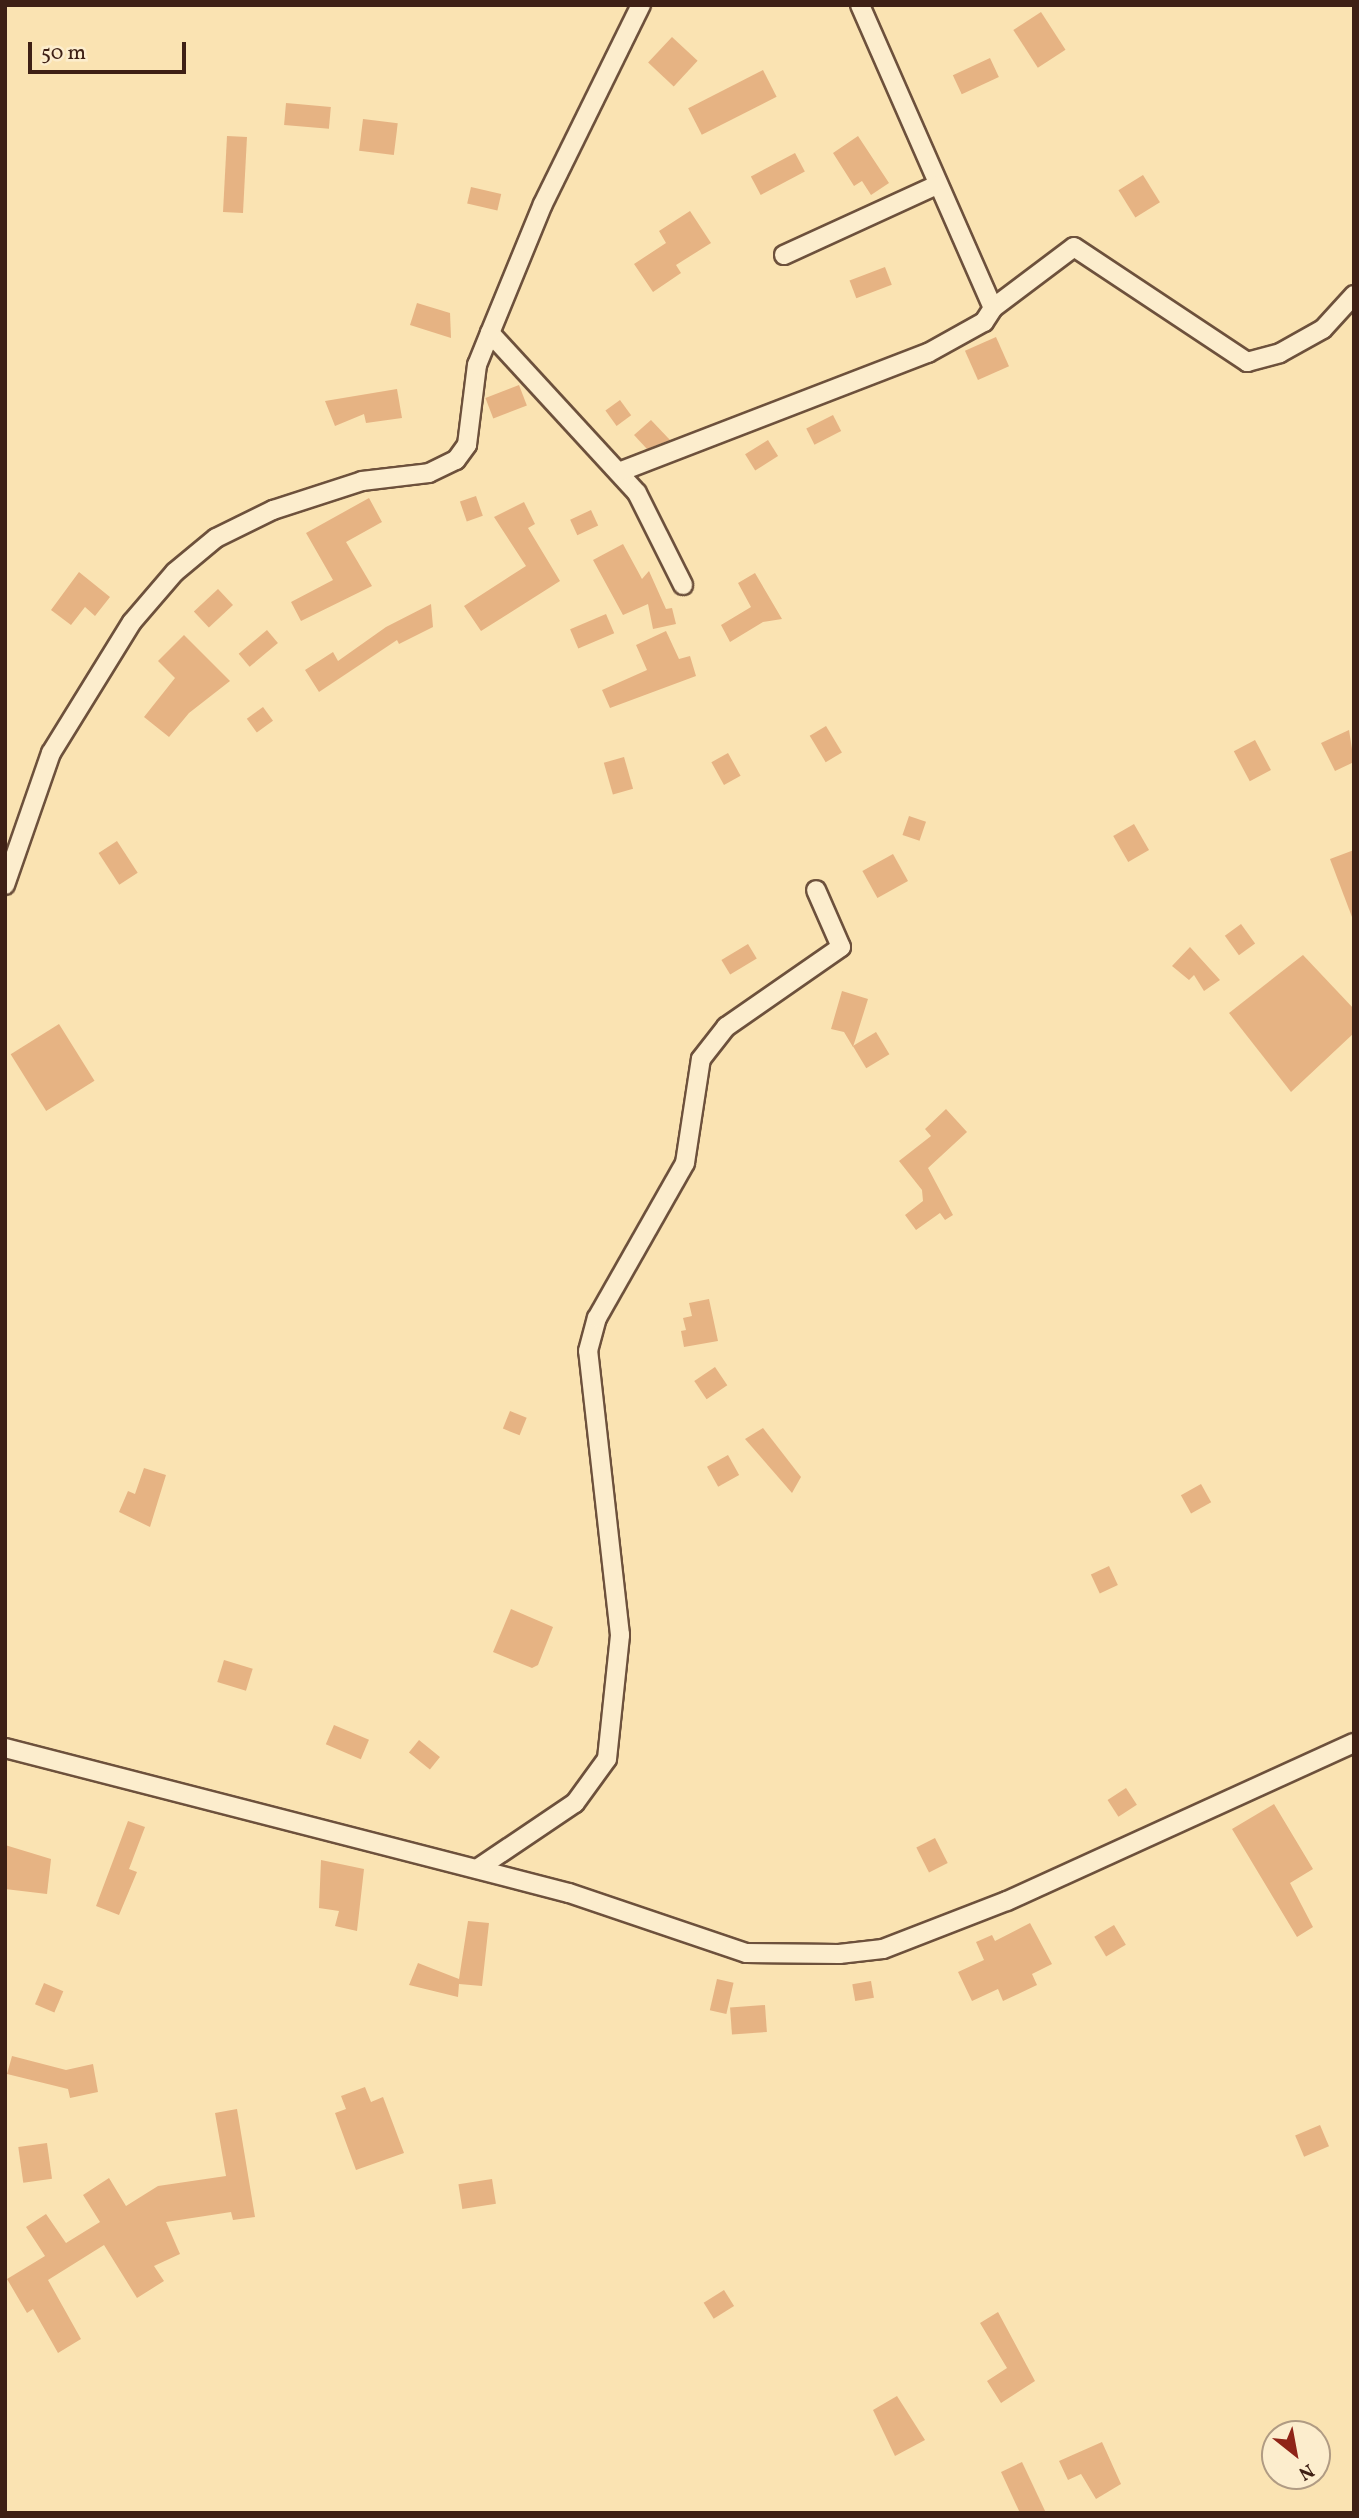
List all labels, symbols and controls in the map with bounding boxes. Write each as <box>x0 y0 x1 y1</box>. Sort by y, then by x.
scale bar <box>32 28 189 72</box>
text: 50 m <box>41 39 86 68</box>
north arrow <box>1261 2420 1331 2490</box>
text: N <box>1293 2457 1318 2486</box>

